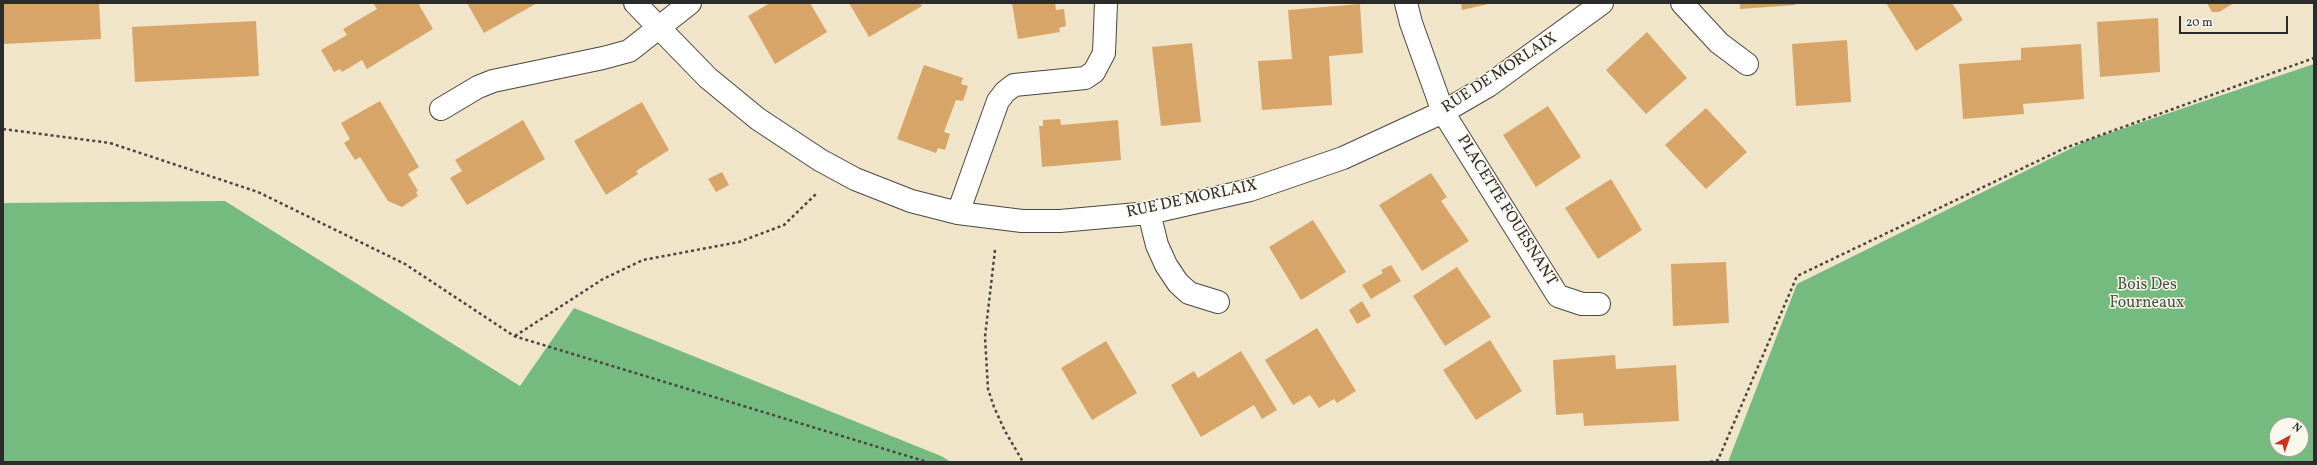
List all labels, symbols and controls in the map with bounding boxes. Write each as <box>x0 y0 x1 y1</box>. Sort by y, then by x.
scale bar <box>2181 8 2290 34</box>
text: 20 m <box>2186 15 2213 31</box>
street label: RUE DE MORLAIX <box>1439 30 1561 118</box>
street label: PLACETTE FOUESNANT <box>1452 132 1560 290</box>
street label: RUE DE MORLAIX <box>1125 177 1259 223</box>
park label: Bois Des Fourneaux <box>2110 276 2184 314</box>
north arrow <box>2269 417 2309 457</box>
text: N <box>2289 420 2304 437</box>

